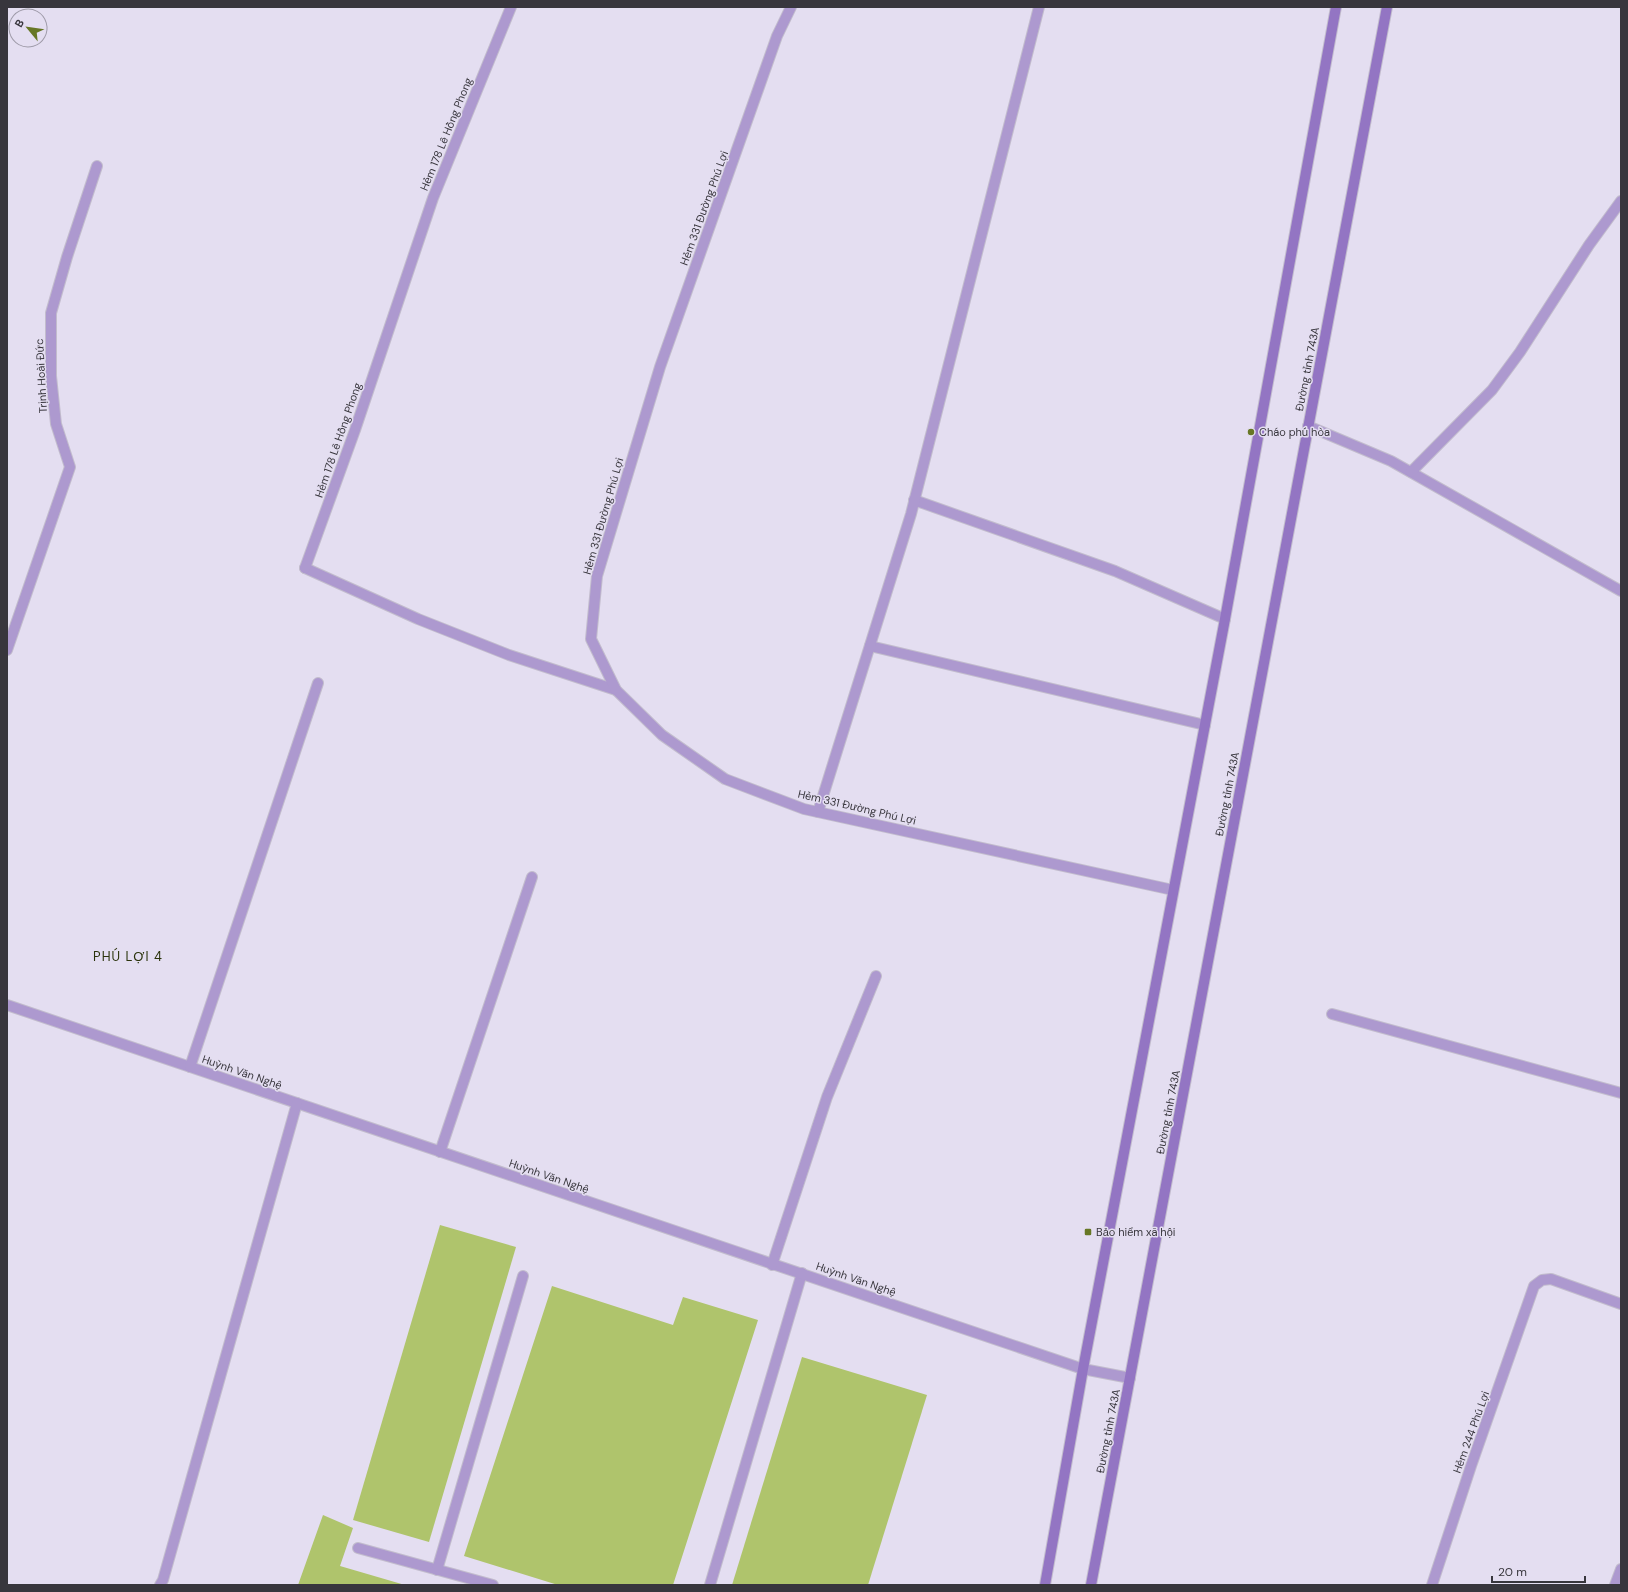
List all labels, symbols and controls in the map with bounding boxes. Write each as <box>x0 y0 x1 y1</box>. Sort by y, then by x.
north arrow <box>8 8 48 48</box>
text: B <box>11 17 27 30</box>
street label: Hẻm 178 Lê Hồng Phong <box>417 75 475 193</box>
street label: Hẻm 331 Đường Phú Lợi <box>677 149 731 267</box>
street label: Đường tỉnh 743A <box>1292 326 1322 412</box>
street label: Trịnh Hoài Đức <box>32 338 50 414</box>
street label: Hẻm 178 Lê Hồng Phong <box>312 381 364 499</box>
place label: Cháo phú hòa <box>1259 425 1330 439</box>
marker: Cháo phú hòa <box>1246 427 1256 437</box>
street label: Hẻm 331 Đường Phú Lợi <box>580 456 626 576</box>
street label: Đường tỉnh 743A <box>1212 751 1242 837</box>
street label: Hẻm 331 Đường Phú Lợi <box>797 787 917 827</box>
district label: PHÚ LỢI 4 <box>93 947 163 965</box>
street label: Huỳnh Văn Nghệ <box>200 1052 284 1092</box>
street label: Đường tỉnh 743A <box>1153 1069 1183 1155</box>
street label: Huỳnh Văn Nghệ <box>507 1156 591 1196</box>
place label: Bảo hiểm xã hội <box>1096 1225 1175 1239</box>
marker: Bảo hiểm xã hội <box>1083 1227 1093 1237</box>
street label: Huỳnh Văn Nghệ <box>814 1259 898 1299</box>
street label: Đường tỉnh 743A <box>1093 1388 1123 1474</box>
street label: Hẻm 244 Phú Lợi <box>1450 1389 1492 1475</box>
scale bar <box>1492 1558 1585 1584</box>
text: 20 m <box>1498 1564 1527 1580</box>

